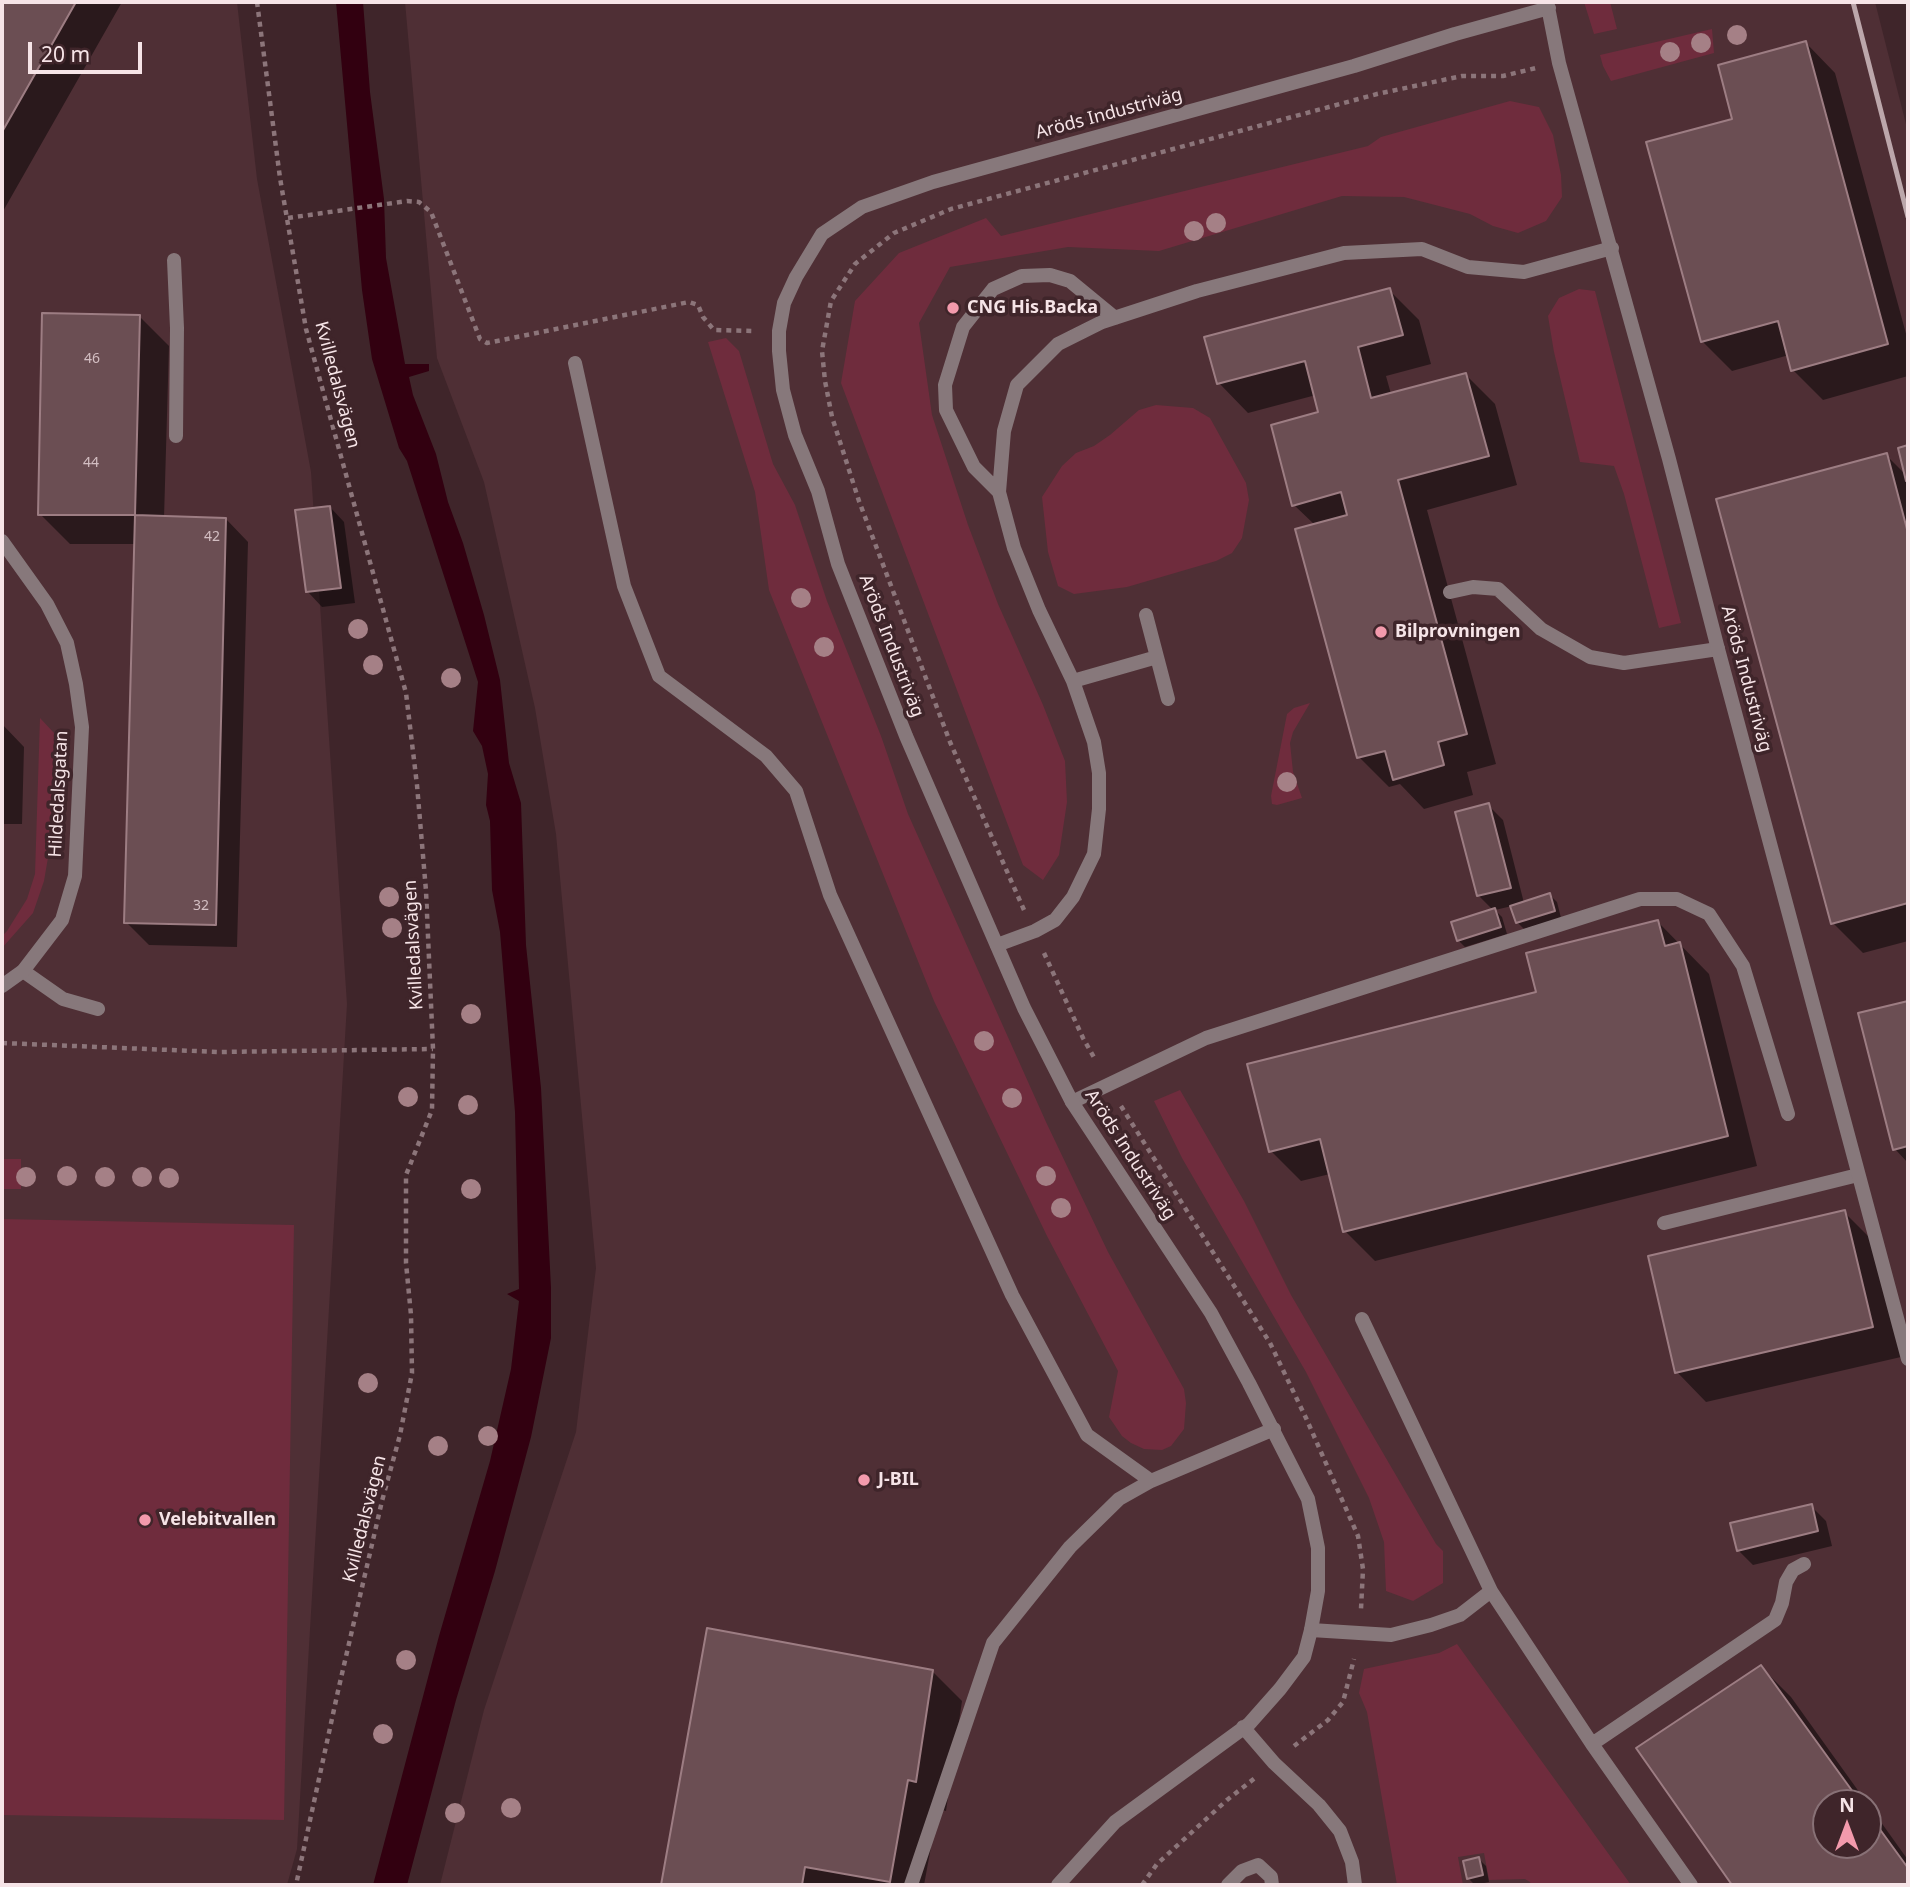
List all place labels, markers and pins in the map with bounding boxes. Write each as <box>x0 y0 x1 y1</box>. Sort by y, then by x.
place label: CNG His.Backa <box>967 297 1098 319</box>
marker: CNG His.Backa <box>945 300 961 316</box>
place label: Bilprovningen <box>1395 621 1521 643</box>
marker: Bilprovningen <box>1373 624 1389 640</box>
place label: J-BIL <box>878 1469 919 1491</box>
marker: J-BIL <box>856 1472 872 1488</box>
place label: Velebitvallen <box>159 1509 276 1531</box>
marker: Velebitvallen <box>137 1512 153 1528</box>

